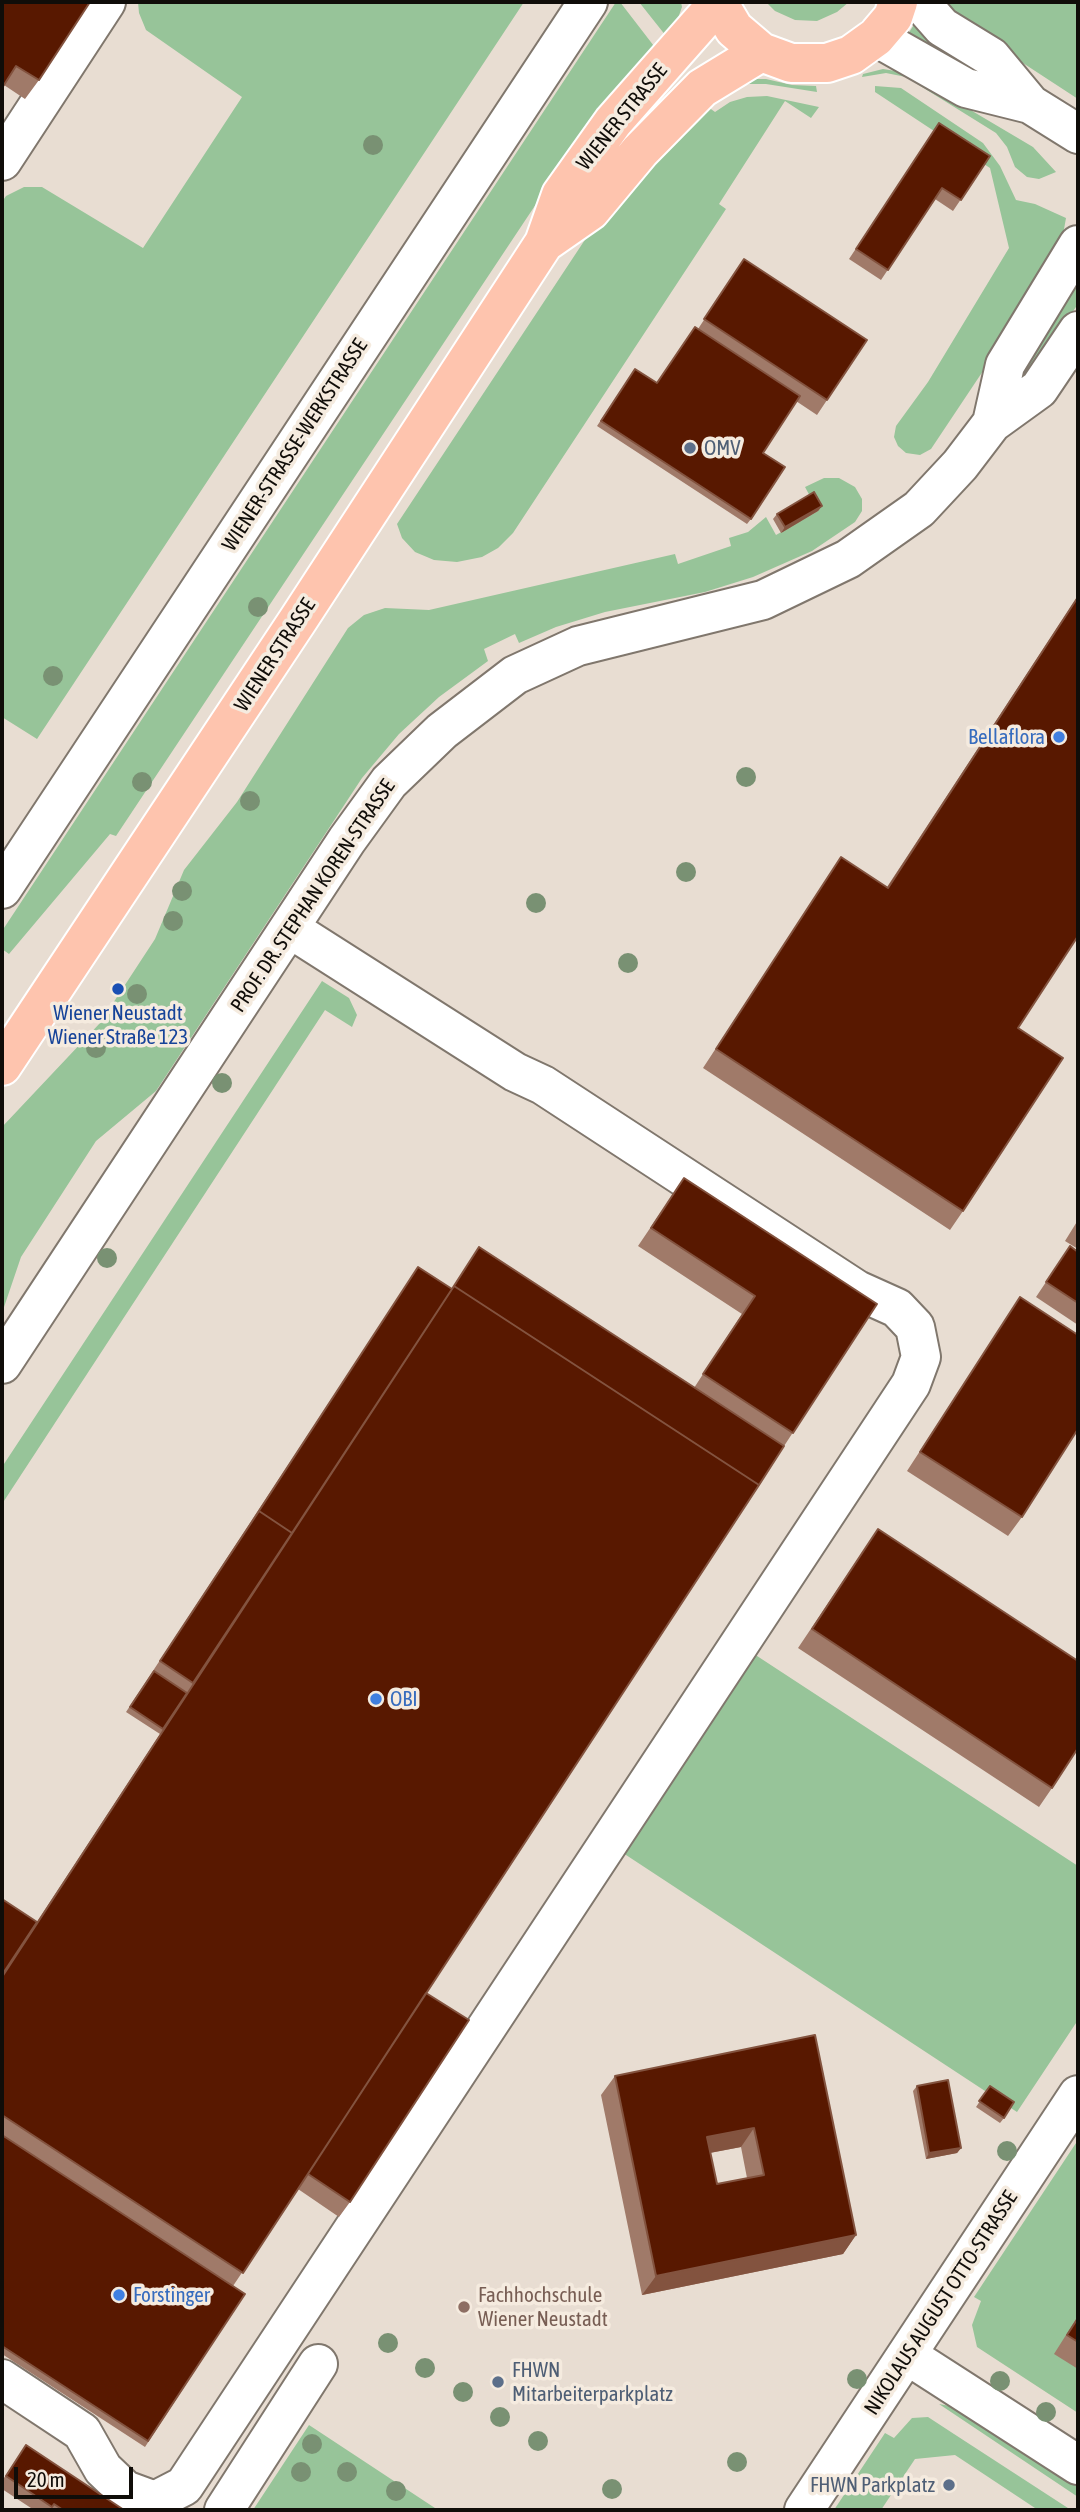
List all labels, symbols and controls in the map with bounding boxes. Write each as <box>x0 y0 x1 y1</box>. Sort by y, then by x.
street label: WIENER STRASSE <box>571 59 673 175</box>
street label: WIENER-STRASSE-WERKSTRASSE <box>217 334 373 556</box>
place label: OMV <box>704 435 741 461</box>
marker: OMV <box>682 440 698 456</box>
street label: WIENER STRASSE <box>229 594 321 716</box>
place label: Bellaflora <box>968 724 1045 750</box>
marker: Bellaflora <box>1051 729 1067 745</box>
street label: PROF. DR. STEPHAN KOREN-STRASSE <box>226 775 400 1017</box>
marker: Wiener Neustadt Wiener Straße 123 <box>110 981 126 997</box>
place label: Wiener Neustadt Wiener Straße 123 <box>48 1000 188 1050</box>
place label: OBI <box>390 1686 418 1712</box>
marker: OBI <box>368 1691 384 1707</box>
street label: NIKOLAUS AUGUST OTTO-STRASSE <box>859 2186 1023 2420</box>
place label: Forstinger <box>133 2282 210 2308</box>
place label: Fachhochschule Wiener Neustadt <box>478 2282 608 2332</box>
marker: Forstinger <box>111 2287 127 2303</box>
marker: Fachhochschule Wiener Neustadt <box>456 2299 472 2315</box>
place label: FHWN Mitarbeiterparkplatz <box>512 2357 673 2407</box>
marker: FHWN Mitarbeiterparkplatz <box>490 2374 506 2390</box>
scale bar <box>18 2452 136 2496</box>
text: 20 m <box>27 2467 65 2491</box>
place label: FHWN Parkplatz <box>810 2472 935 2498</box>
marker: FHWN Parkplatz <box>941 2477 957 2493</box>

